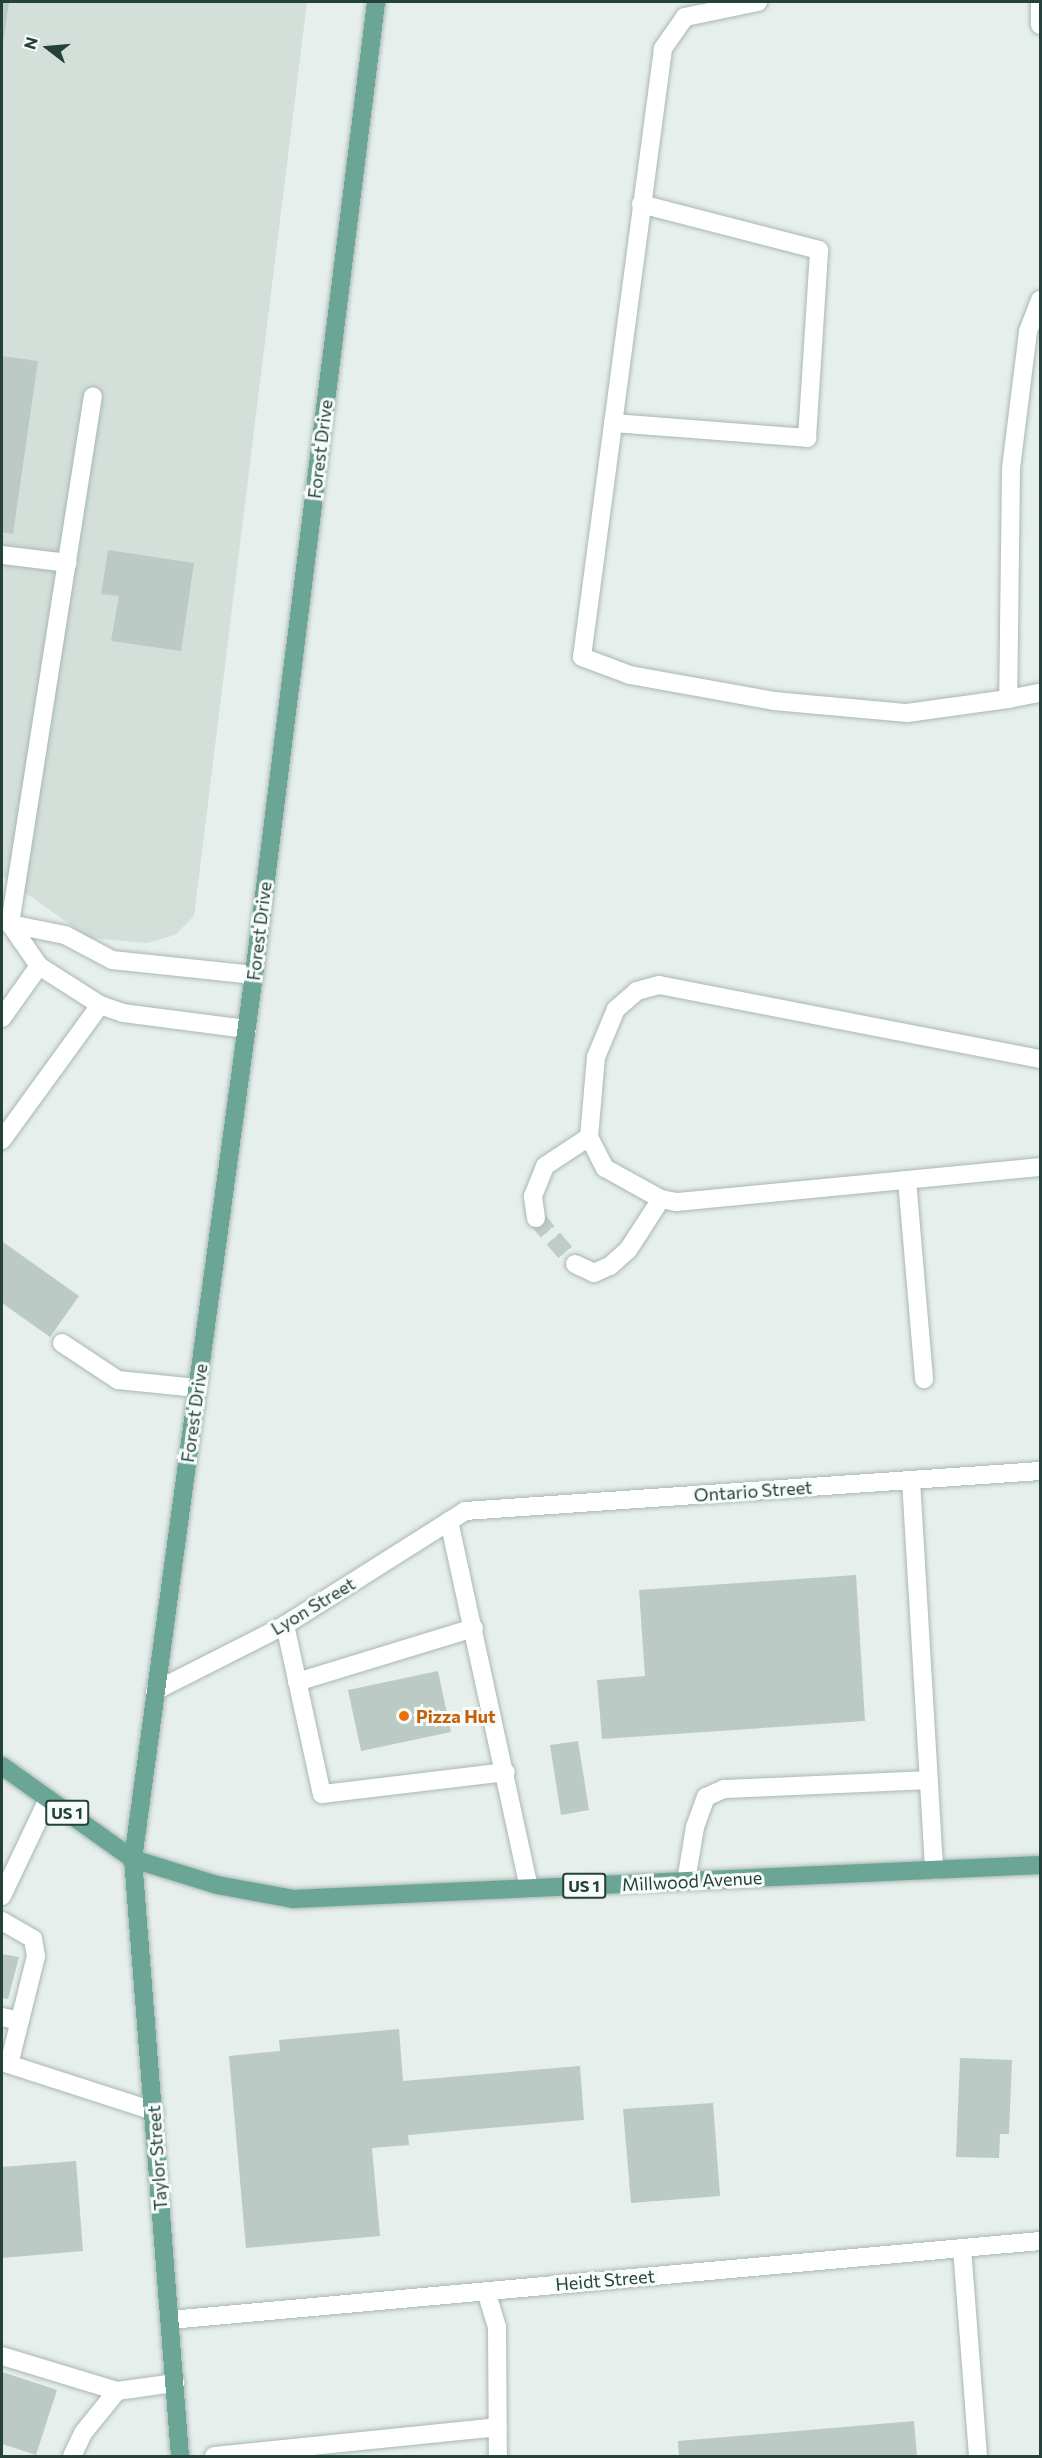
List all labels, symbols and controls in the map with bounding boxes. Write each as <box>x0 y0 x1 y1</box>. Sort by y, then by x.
north arrow <box>18 18 78 78</box>
text: N <box>19 35 41 51</box>
street label: Forest Drive <box>303 398 337 500</box>
street label: Forest Drive <box>242 880 276 982</box>
street label: Forest Drive <box>176 1362 212 1464</box>
street label: Ontario Street <box>693 1476 813 1506</box>
street label: Lyon Street <box>267 1572 359 1640</box>
place label: Pizza Hut <box>416 1705 496 1727</box>
marker: Pizza Hut <box>397 1709 411 1723</box>
road number: US 1 <box>44 1800 90 1826</box>
street label: Millwood Avenue <box>621 1867 763 1895</box>
road number: US 1 <box>562 1873 606 1899</box>
street label: Taylor Street <box>143 2105 171 2211</box>
street label: Heidt Street <box>554 2265 656 2295</box>

